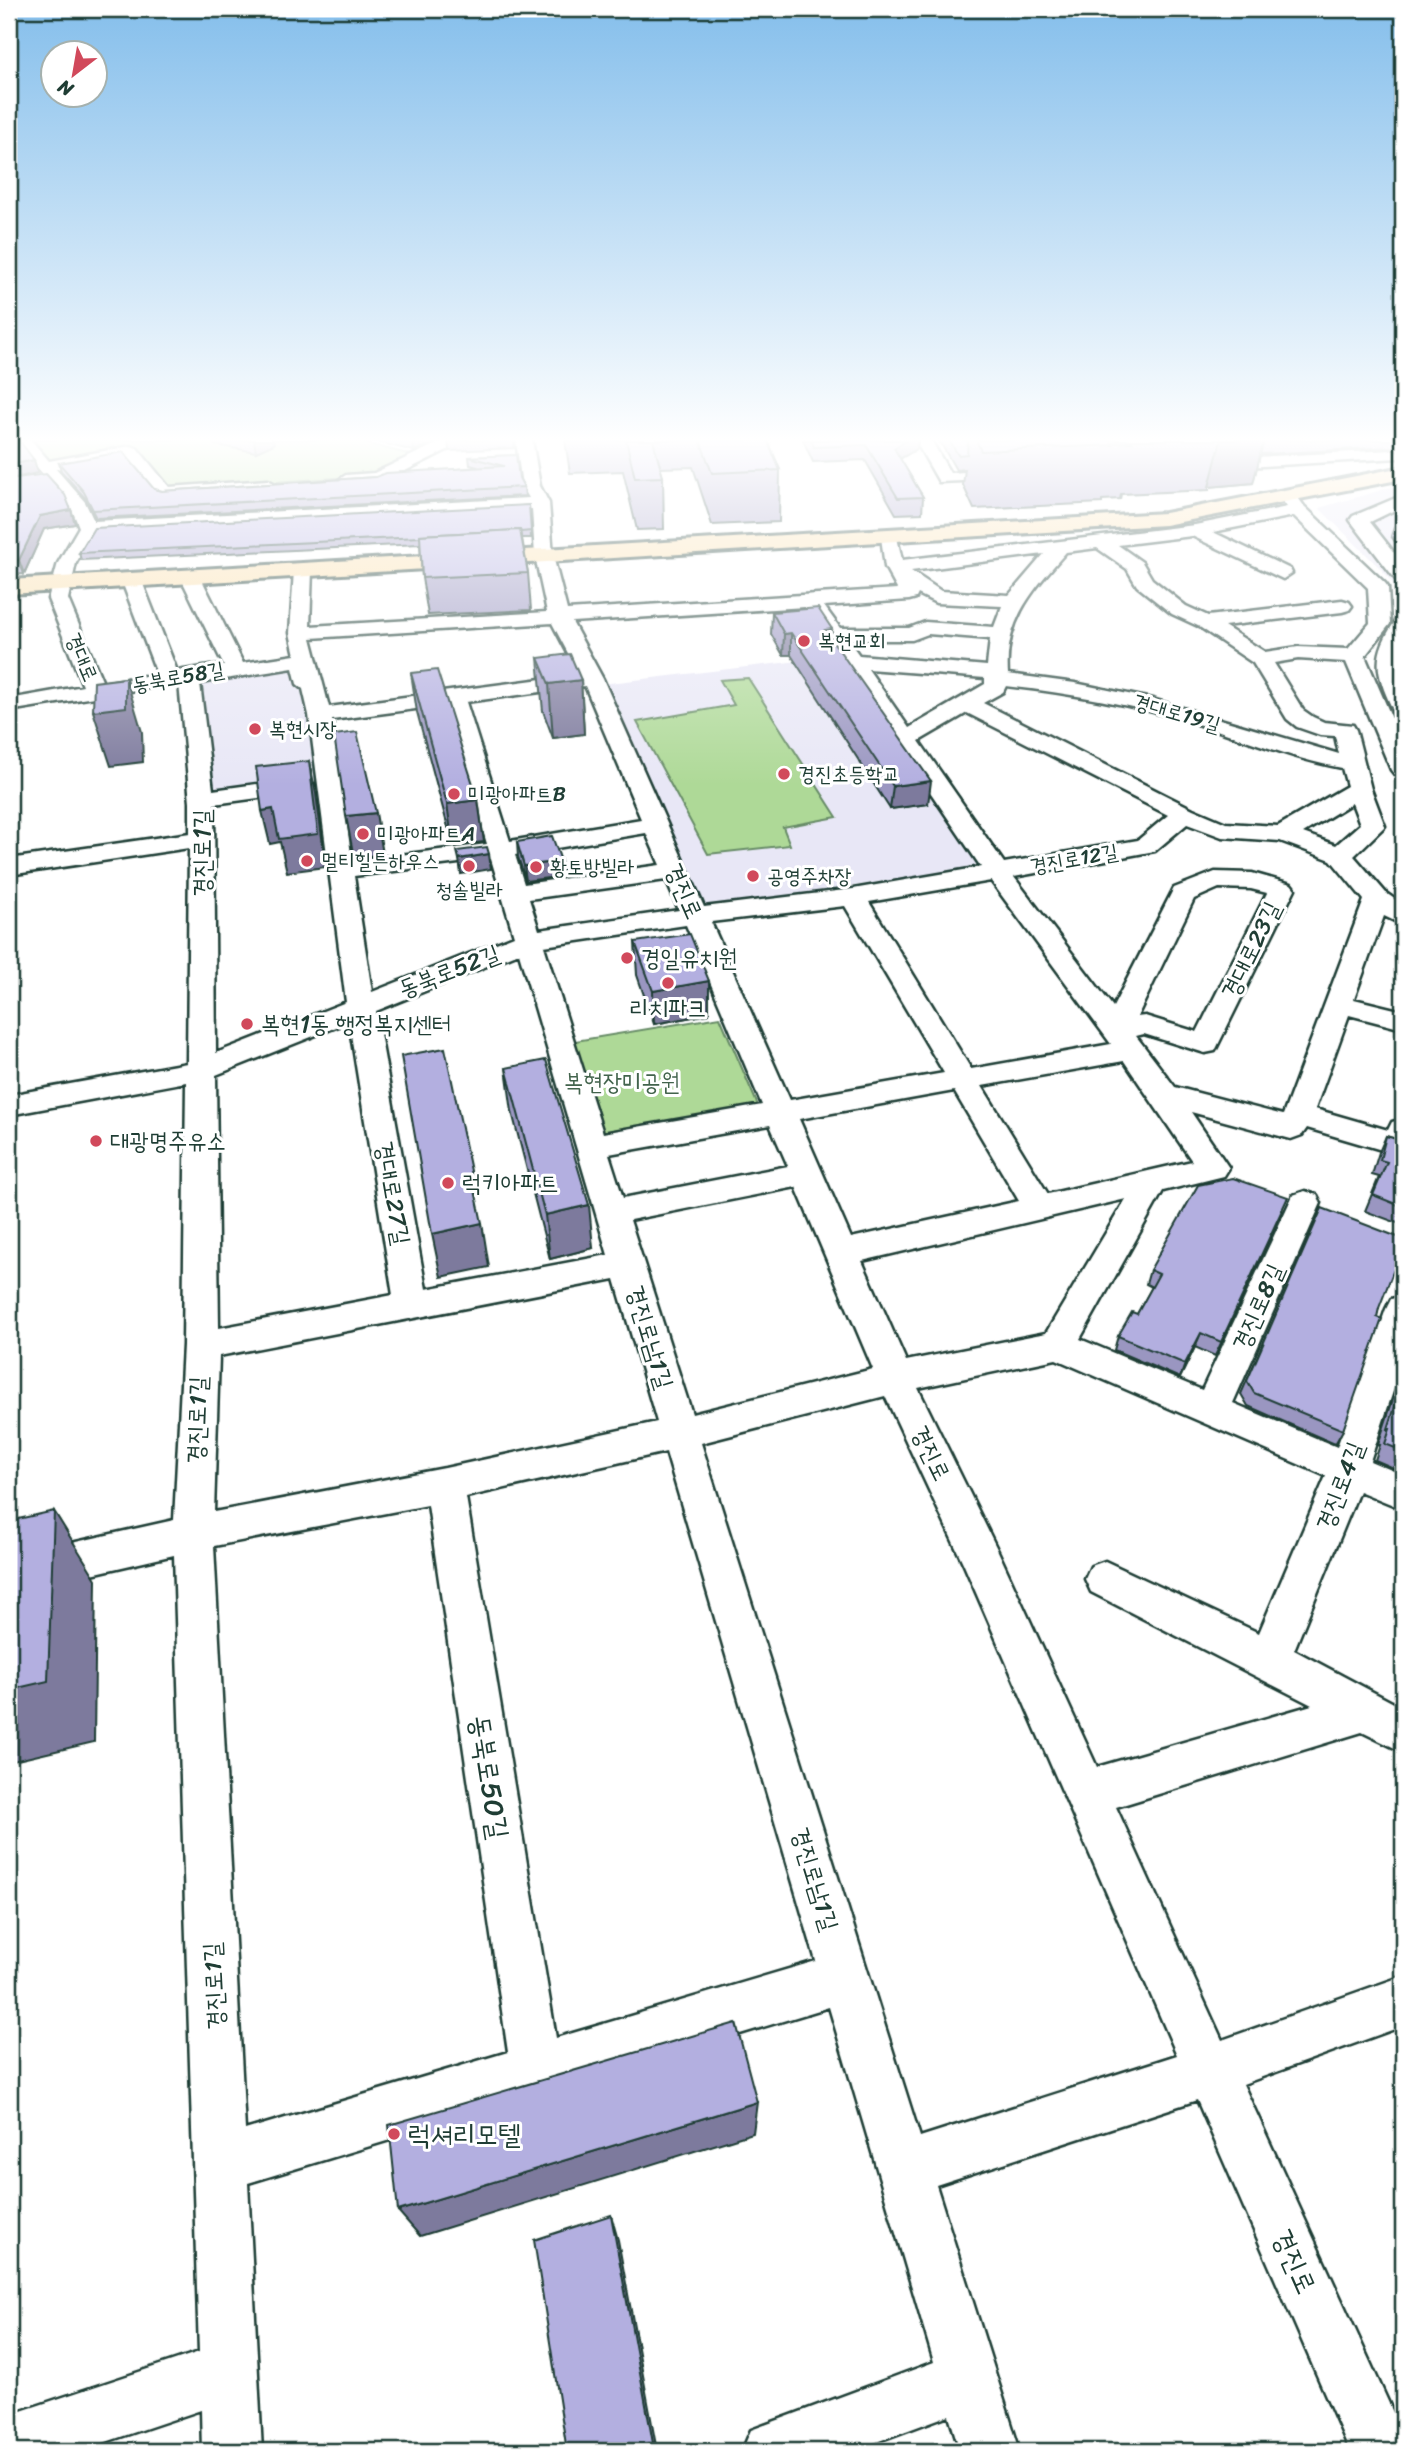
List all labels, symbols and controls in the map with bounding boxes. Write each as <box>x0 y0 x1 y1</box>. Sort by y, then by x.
north arrow <box>38 38 108 108</box>
text: N <box>51 70 81 106</box>
place label: 복현교회 <box>818 622 886 660</box>
street label: 경대로 <box>55 626 109 688</box>
marker: 복현교회 <box>796 633 812 649</box>
street label: 동북로58길 <box>129 650 227 704</box>
street label: 경대로19길 <box>1129 682 1225 744</box>
place label: 복현시장 <box>269 710 337 748</box>
marker: 복현시장 <box>247 721 263 737</box>
place label: 경진초등학교 <box>798 755 899 793</box>
marker: 경진초등학교 <box>776 766 792 782</box>
place label: 미광아파트B <box>468 775 566 813</box>
marker: 미광아파트B <box>446 786 462 802</box>
street label: 경진로1길 <box>181 809 223 897</box>
place label: 미광아파트A <box>377 815 475 853</box>
marker: 미광아파트A <box>355 826 371 842</box>
street label: 경진로12길 <box>1027 833 1121 885</box>
place label: 멀티힐튼하우스 <box>321 842 439 880</box>
place label: 황토방빌라 <box>550 848 635 886</box>
marker: 멀티힐튼하우스 <box>299 853 315 869</box>
street label: 경진로 <box>653 856 715 926</box>
place label: 공영주차장 <box>767 857 852 895</box>
marker: 청솔빌라 <box>461 858 477 874</box>
marker: 황토방빌라 <box>528 859 544 875</box>
marker: 공영주차장 <box>745 868 761 884</box>
place label: 청솔빌라 <box>435 871 503 909</box>
street label: 경대로23길 <box>1209 894 1293 1006</box>
street label: 동북로52길 <box>392 932 506 1010</box>
place label: 경일유치원 <box>641 937 738 979</box>
marker: 경일유치원 <box>619 950 635 966</box>
marker: 리치파크 <box>660 975 676 991</box>
place label: 리치파크 <box>629 987 707 1029</box>
place label: 복현1동 행정복지센터 <box>261 1003 451 1045</box>
marker: 복현1동 행정복지센터 <box>239 1016 255 1032</box>
park label: 복현장미공원 <box>564 1061 680 1103</box>
place label: 대광명주유소 <box>110 1120 226 1162</box>
marker: 대광명주유소 <box>88 1133 104 1149</box>
street label: 경대로27길 <box>363 1138 423 1248</box>
place label: 럭키아파트 <box>462 1162 559 1204</box>
marker: 럭키아파트 <box>440 1175 456 1191</box>
street label: 경진로8길 <box>1220 1257 1296 1357</box>
street label: 경진로남1길 <box>614 1280 686 1394</box>
street label: 경진로1길 <box>174 1376 220 1464</box>
street label: 경진로 <box>899 1418 963 1488</box>
street label: 경진로4길 <box>1304 1435 1376 1537</box>
street label: 동북로50길 <box>456 1712 523 1843</box>
street label: 경진로남1길 <box>779 1822 851 1936</box>
street label: 경진로1길 <box>191 1941 237 2031</box>
place label: 럭셔리모텔 <box>408 2110 521 2159</box>
marker: 럭셔리모텔 <box>386 2126 402 2142</box>
street label: 경진로 <box>1258 2220 1331 2302</box>

